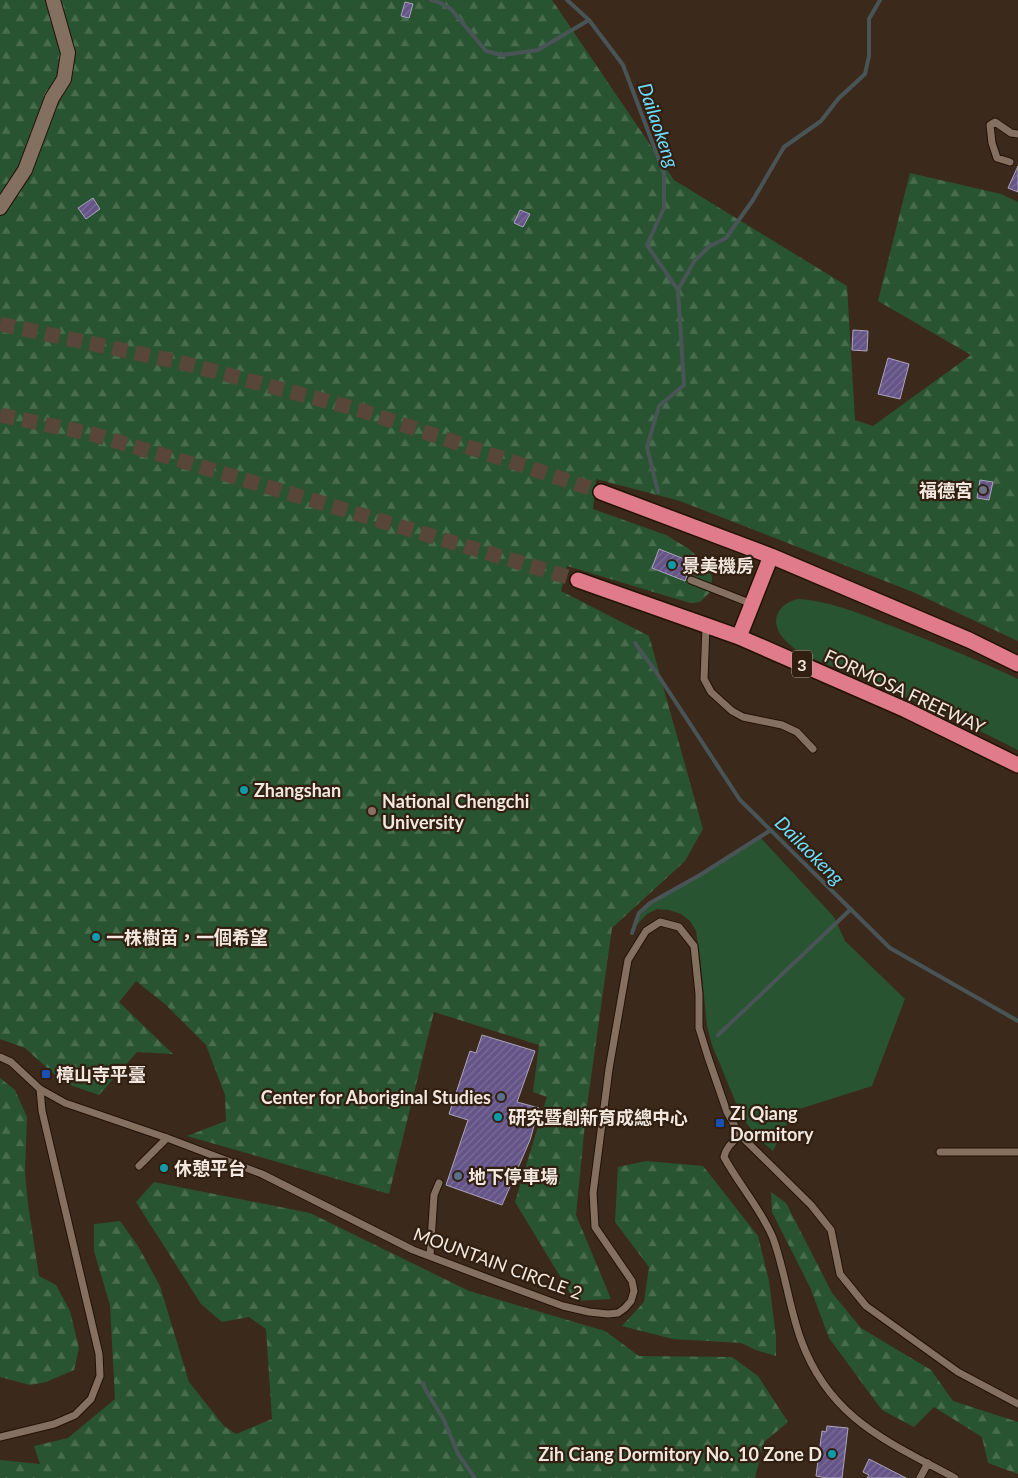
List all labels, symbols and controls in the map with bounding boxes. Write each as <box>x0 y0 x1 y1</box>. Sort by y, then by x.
water label: Dailaokeng <box>634 80 684 171</box>
place label: 福德宮 <box>919 479 973 501</box>
marker: 福德宮 <box>977 484 989 496</box>
place label: 景美機房 <box>682 554 754 576</box>
marker: 景美機房 <box>666 559 678 571</box>
street label: FORMOSA FREEWAY <box>821 644 990 738</box>
road number: 3 <box>792 651 812 678</box>
place label: Zhangshan <box>254 779 341 801</box>
marker: Zhangshan <box>238 784 250 796</box>
place label: National Chengchi University <box>382 790 529 833</box>
marker: National Chengchi University <box>366 805 378 817</box>
water label: Dailaokeng <box>771 811 850 890</box>
place label: 一株樹苗，一個希望 <box>106 926 268 948</box>
marker: 一株樹苗，一個希望 <box>90 931 102 943</box>
place label: 樟山寺平臺 <box>56 1063 146 1085</box>
marker: 樟山寺平臺 <box>40 1068 52 1080</box>
place label: Center for Aboriginal Studies <box>261 1086 491 1108</box>
marker: Center for Aboriginal Studies <box>495 1091 507 1103</box>
place label: Zi Qiang Dormitory <box>730 1102 814 1145</box>
place label: 研究暨創新育成總中心 <box>508 1106 688 1128</box>
marker: 研究暨創新育成總中心 <box>492 1111 504 1123</box>
marker: Zi Qiang Dormitory <box>714 1117 726 1129</box>
place label: 休憩平台 <box>174 1157 246 1179</box>
marker: 休憩平台 <box>158 1162 170 1174</box>
place label: 地下停車場 <box>468 1165 558 1187</box>
marker: 地下停車場 <box>452 1170 464 1182</box>
street label: MOUNTAIN CIRCLE 2 <box>411 1222 585 1304</box>
place label: Zih Ciang Dormitory No. 10 Zone D <box>538 1443 822 1465</box>
marker: Zih Ciang Dormitory No. 10 Zone D <box>826 1448 838 1460</box>

